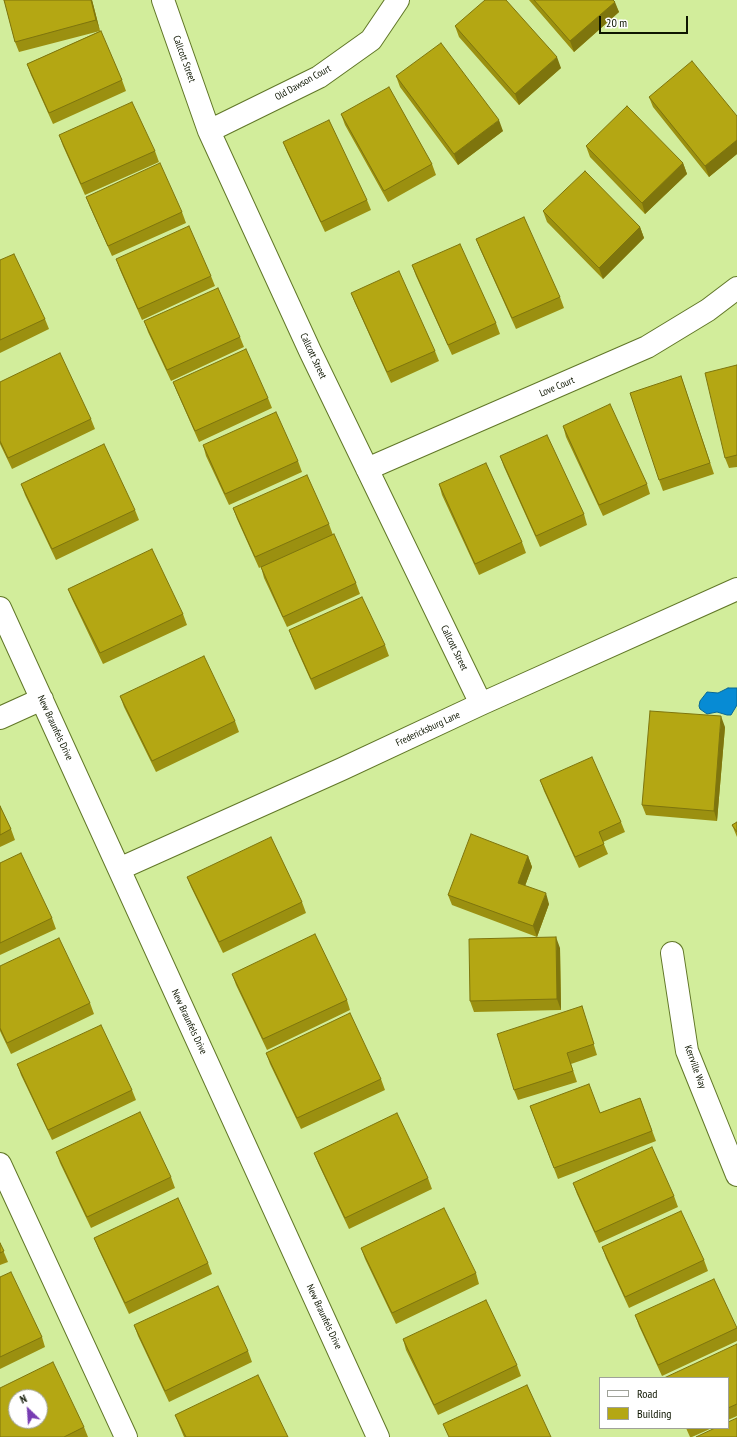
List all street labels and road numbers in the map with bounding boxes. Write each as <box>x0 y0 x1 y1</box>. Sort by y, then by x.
street label: Callcott Street <box>170 34 198 84</box>
street label: Old Dawson Court <box>273 63 333 103</box>
street label: Callcott Street <box>297 331 329 381</box>
street label: Love Court <box>538 374 576 400</box>
street label: Callcott Street <box>438 623 470 673</box>
street label: New Braunfels Drive <box>35 694 75 762</box>
street label: Fredericksburg Lane <box>394 709 462 749</box>
street label: New Braunfels Drive <box>169 988 209 1056</box>
street label: Kerrville Way <box>682 1044 708 1090</box>
street label: New Braunfels Drive <box>304 1283 344 1351</box>

